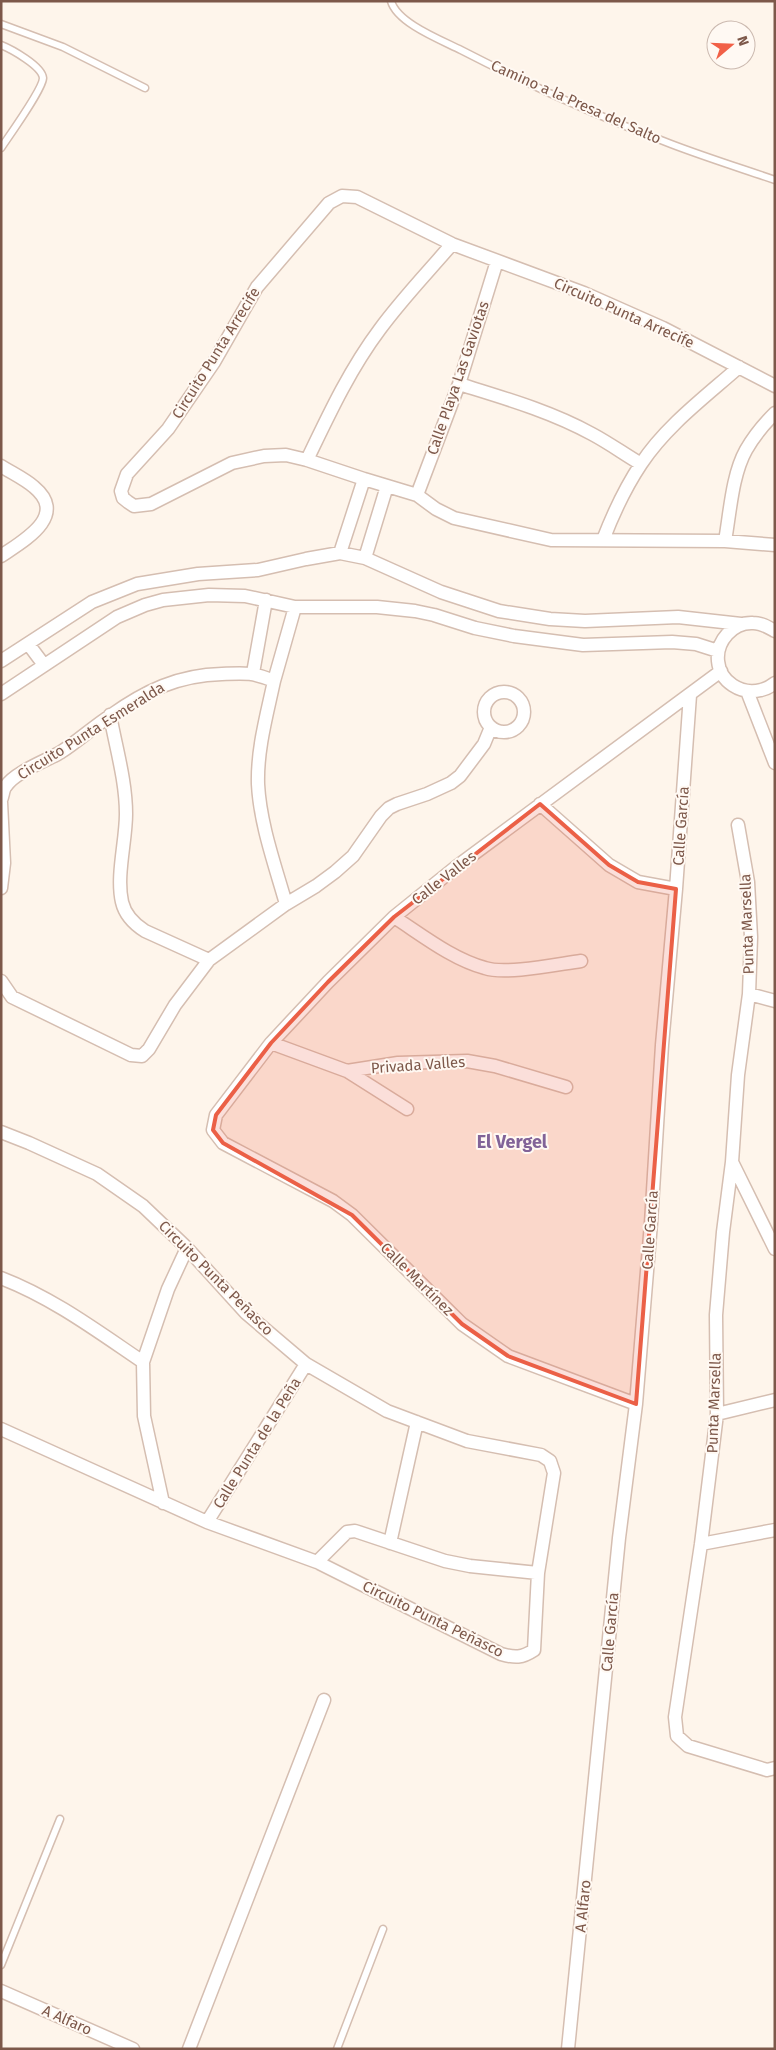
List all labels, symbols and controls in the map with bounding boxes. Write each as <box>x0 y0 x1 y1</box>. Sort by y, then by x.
north arrow <box>706 20 756 70</box>
text: N <box>733 34 752 48</box>
street label: Camino a la Presa del Salto <box>488 56 664 148</box>
street label: Circuito Punta Arrecife <box>551 274 697 352</box>
street label: Circuito Punta Arrecife <box>168 284 264 422</box>
street label: Calle Playa Las Gaviotas <box>423 299 493 457</box>
street label: Circuito Punta Esmeralda <box>14 678 168 784</box>
street label: Calle García <box>669 786 693 866</box>
street label: Calle Valles <box>408 847 480 909</box>
street label: Punta Marsella <box>736 873 758 975</box>
street label: Privada Valles <box>370 1053 466 1077</box>
district label: El Vergel <box>477 1131 548 1153</box>
street label: Calle García <box>638 1190 662 1270</box>
street label: Circuito Punta Peñasco <box>155 1217 277 1339</box>
street label: Calle Martínez <box>377 1239 458 1320</box>
street label: Punta Marsella <box>703 1352 725 1454</box>
street label: Calle Punta de la Peña <box>209 1374 305 1512</box>
street label: Circuito Punta Peñasco <box>359 1577 507 1661</box>
street label: Calle García <box>598 1592 622 1672</box>
street label: A Alfaro <box>571 1879 595 1933</box>
street label: A Alfaro <box>39 2001 95 2039</box>

